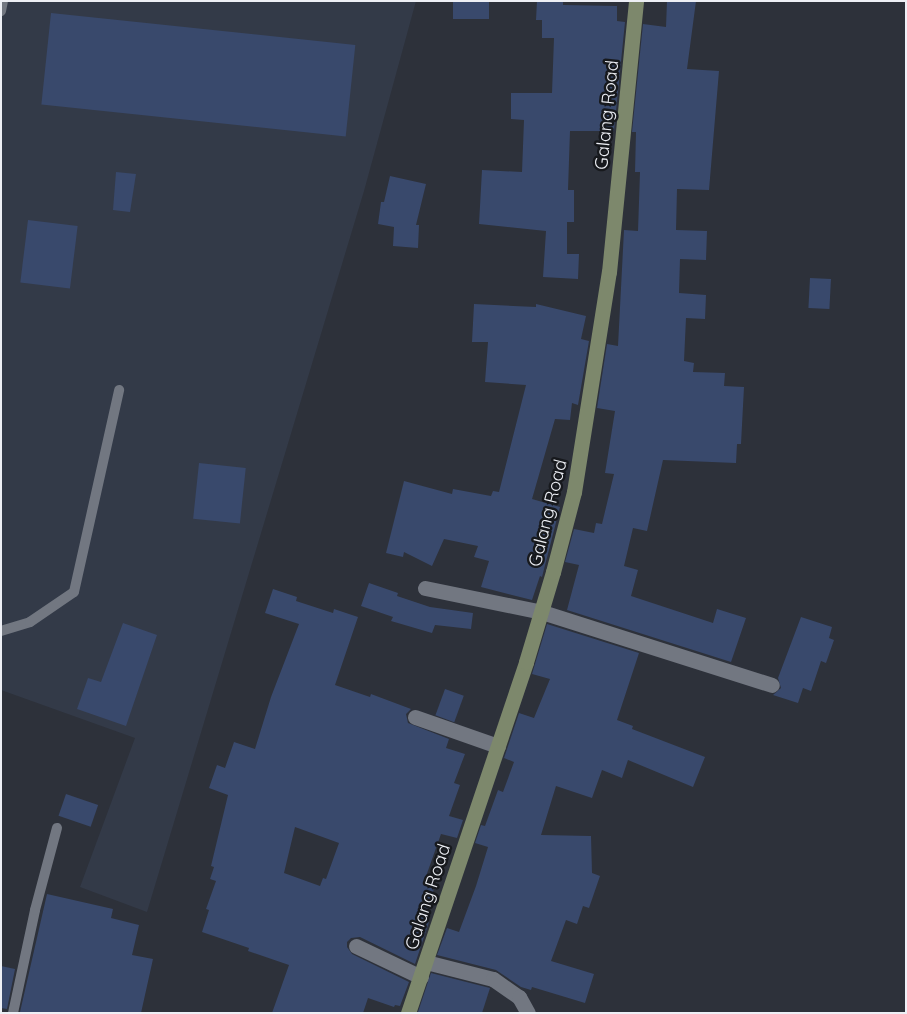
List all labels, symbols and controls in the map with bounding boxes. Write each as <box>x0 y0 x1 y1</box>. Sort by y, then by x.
street label: Galang Road <box>591 59 623 171</box>
street label: Galang Road <box>524 457 572 569</box>
street label: Galang Road <box>401 841 455 953</box>

